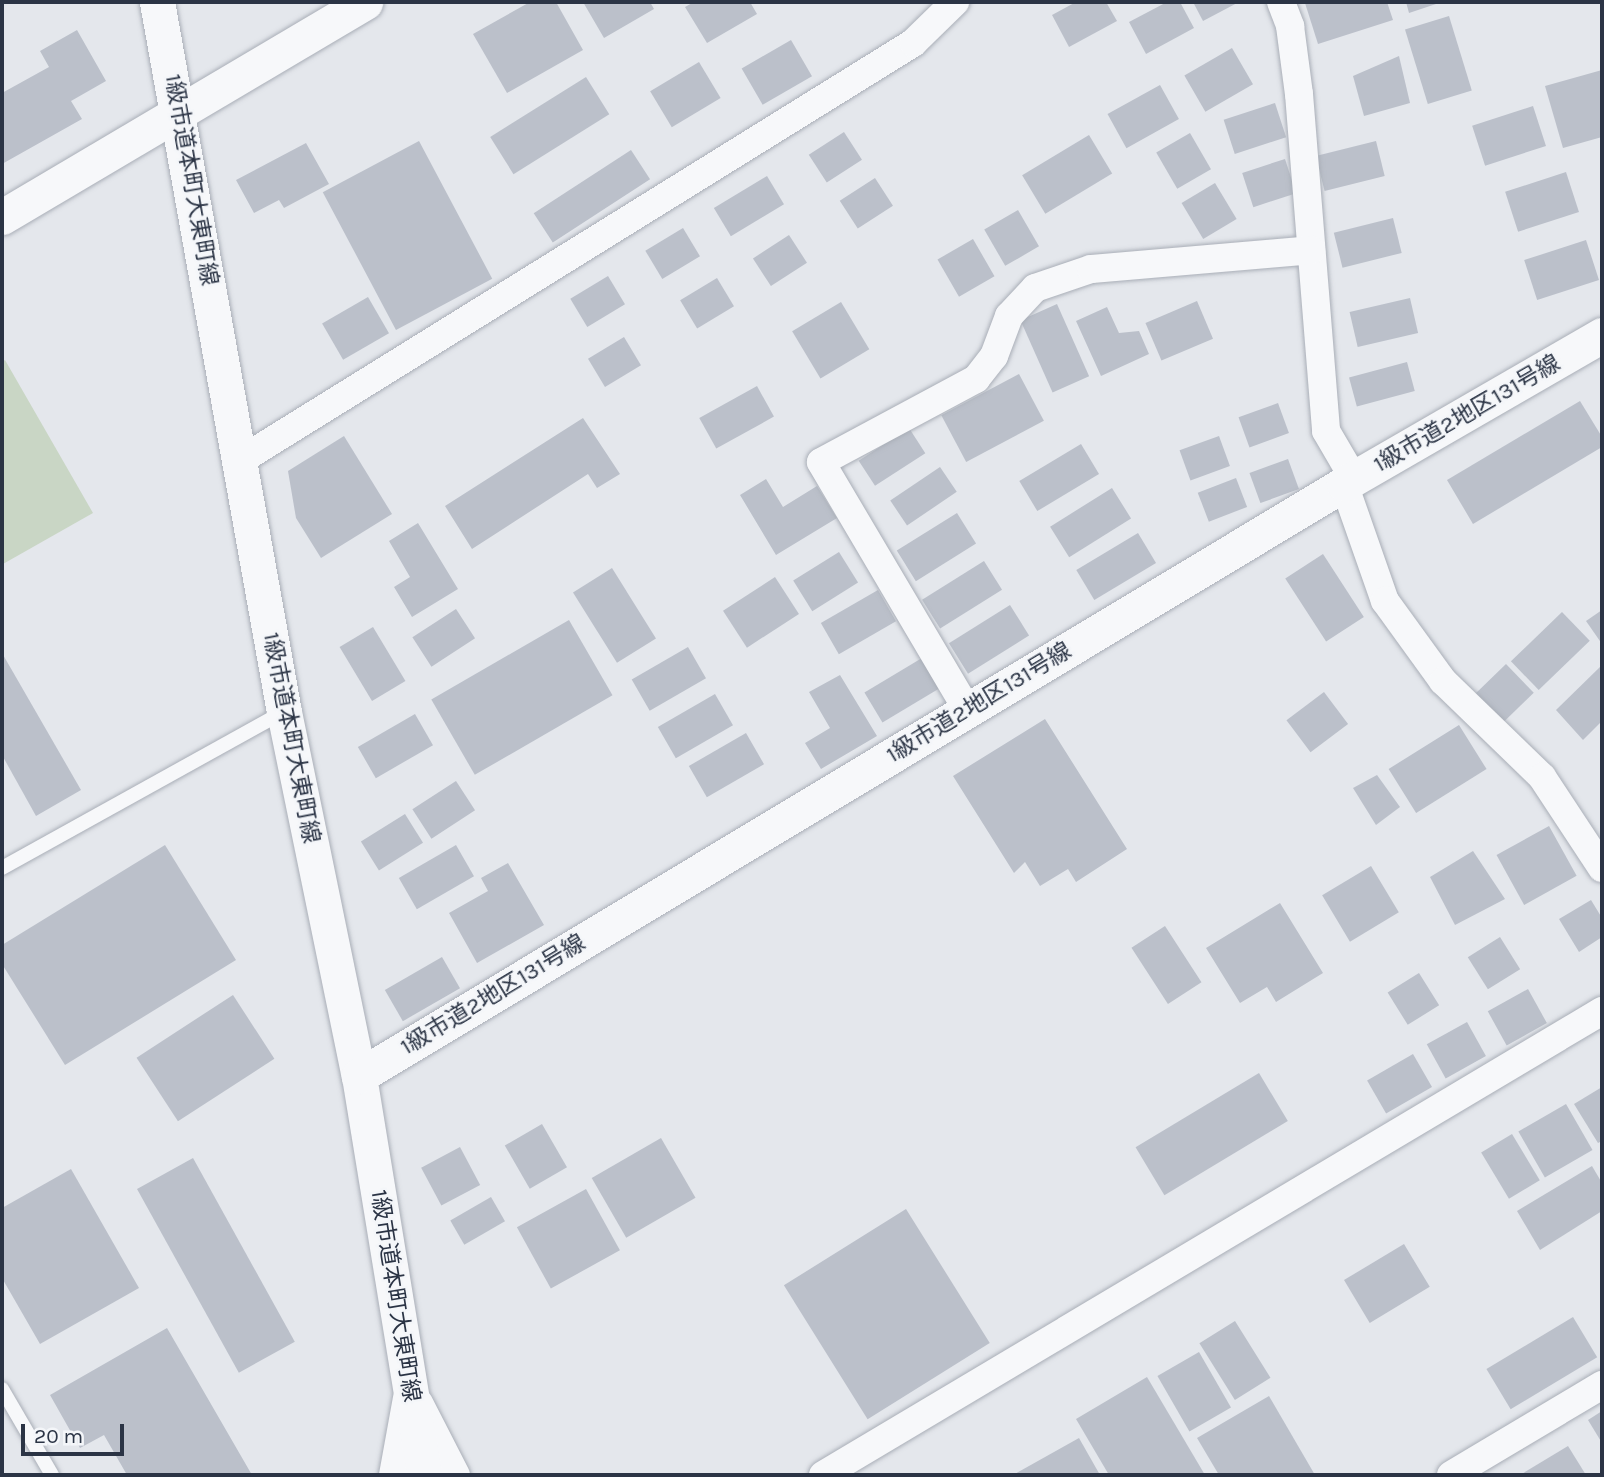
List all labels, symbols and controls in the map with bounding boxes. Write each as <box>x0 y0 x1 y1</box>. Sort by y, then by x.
street label: 1級市道本町大東町線 <box>159 72 223 288</box>
street label: 1級市道2地区131号線 <box>1369 349 1565 479</box>
street label: 1級市道本町大東町線 <box>257 630 325 846</box>
street label: 1級市道2地区131号線 <box>882 637 1076 769</box>
street label: 1級市道2地区131号線 <box>396 929 590 1061</box>
street label: 1級市道本町大東町線 <box>365 1188 425 1404</box>
scale bar <box>24 1410 128 1454</box>
text: 20 m <box>34 1424 83 1448</box>

